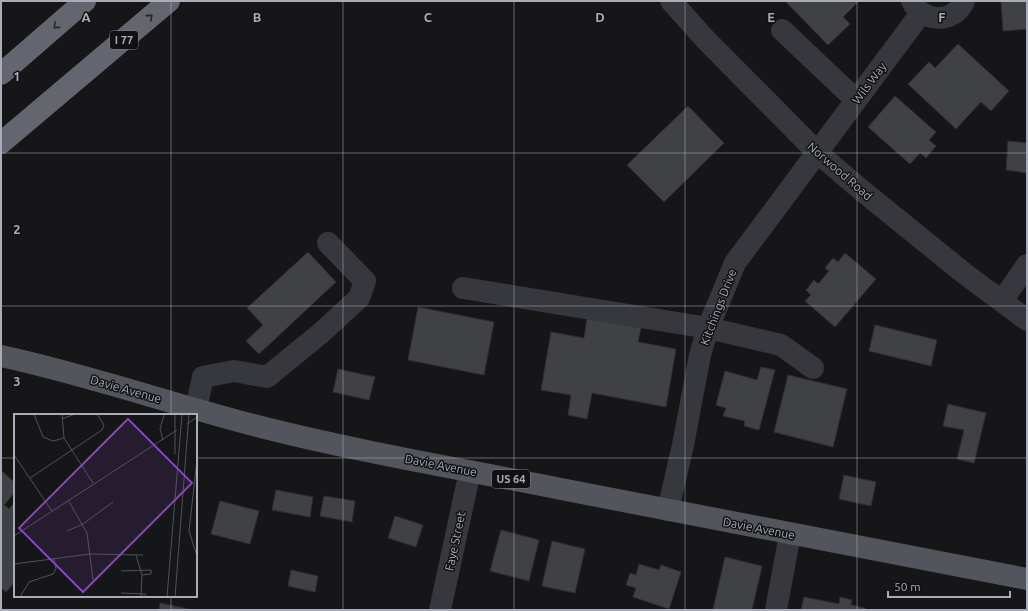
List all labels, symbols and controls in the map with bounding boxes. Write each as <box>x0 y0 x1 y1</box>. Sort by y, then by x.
text: A <box>81 10 91 24</box>
text: B <box>253 10 262 24</box>
text: C <box>424 10 433 24</box>
text: D <box>595 10 605 24</box>
text: E <box>767 10 775 24</box>
text: F <box>938 10 946 24</box>
one-way arrow <box>146 15 153 22</box>
one-way arrow <box>53 22 60 29</box>
road number: I 77 <box>110 31 138 49</box>
street label: Wils Way <box>849 60 889 106</box>
text: 1 <box>13 69 21 83</box>
street label: Norwood Road <box>805 139 875 203</box>
text: 2 <box>13 222 21 236</box>
street label: Kitchings Drive <box>697 267 739 347</box>
street label: Davie Avenue <box>89 373 163 405</box>
text: 3 <box>13 374 21 388</box>
inset map <box>14 414 197 597</box>
street label: Davie Avenue <box>404 452 478 478</box>
road number: US 64 <box>492 470 530 488</box>
street label: Faye Street <box>442 510 468 572</box>
street label: Davie Avenue <box>722 515 796 541</box>
scale bar <box>888 573 1010 599</box>
text: 50 m <box>894 580 921 593</box>

